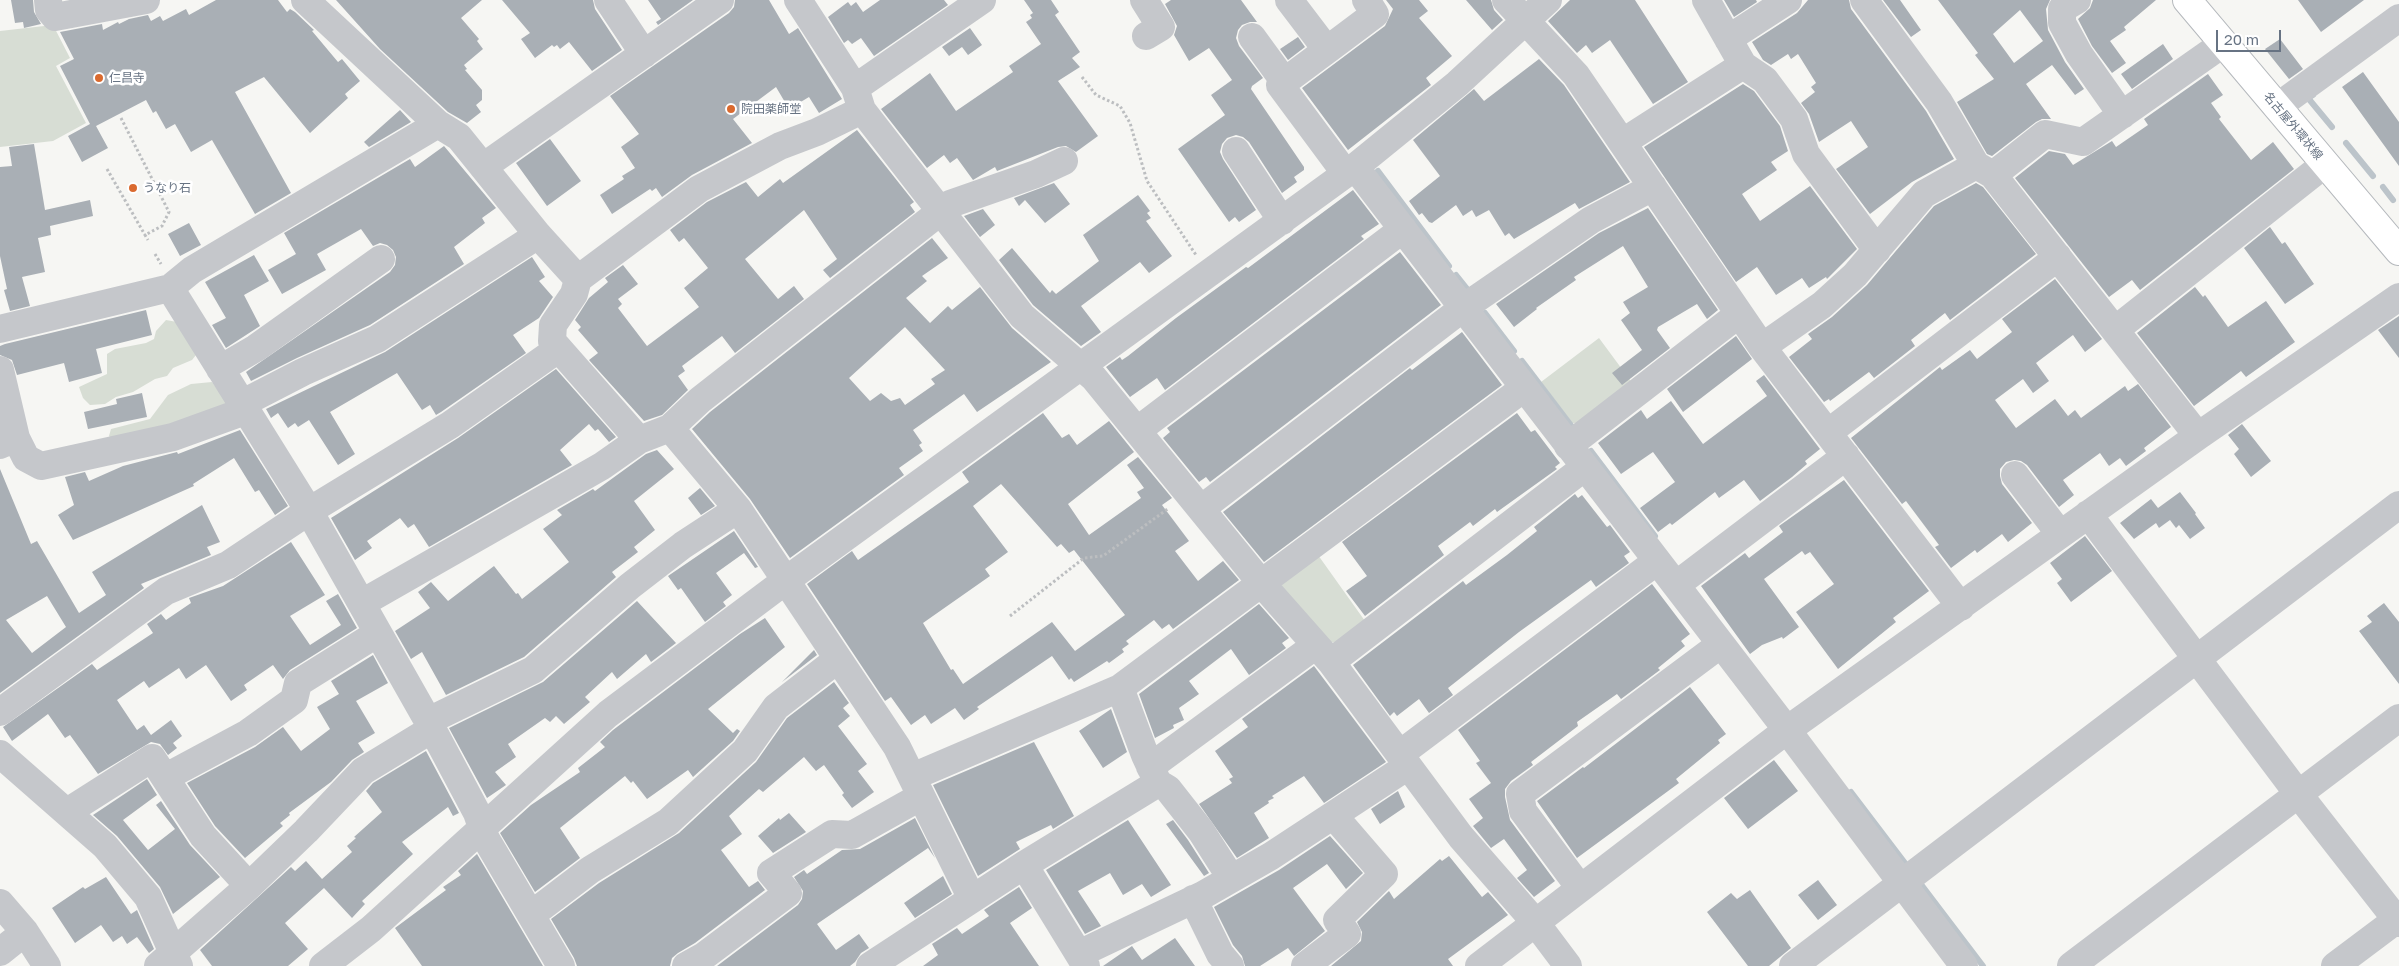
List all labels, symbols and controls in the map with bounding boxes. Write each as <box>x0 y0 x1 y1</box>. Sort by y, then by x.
scale bar <box>2219 20 2284 52</box>
text: 20 m <box>2224 30 2259 48</box>
place label: 仁昌寺 <box>109 71 145 85</box>
marker: 仁昌寺 <box>93 72 105 84</box>
street label: 名古屋外環状線 <box>2260 89 2326 163</box>
place label: 院田薬師堂 <box>741 102 801 116</box>
marker: 院田薬師堂 <box>725 103 737 115</box>
place label: うなり石 <box>143 181 191 195</box>
marker: うなり石 <box>127 182 139 194</box>

